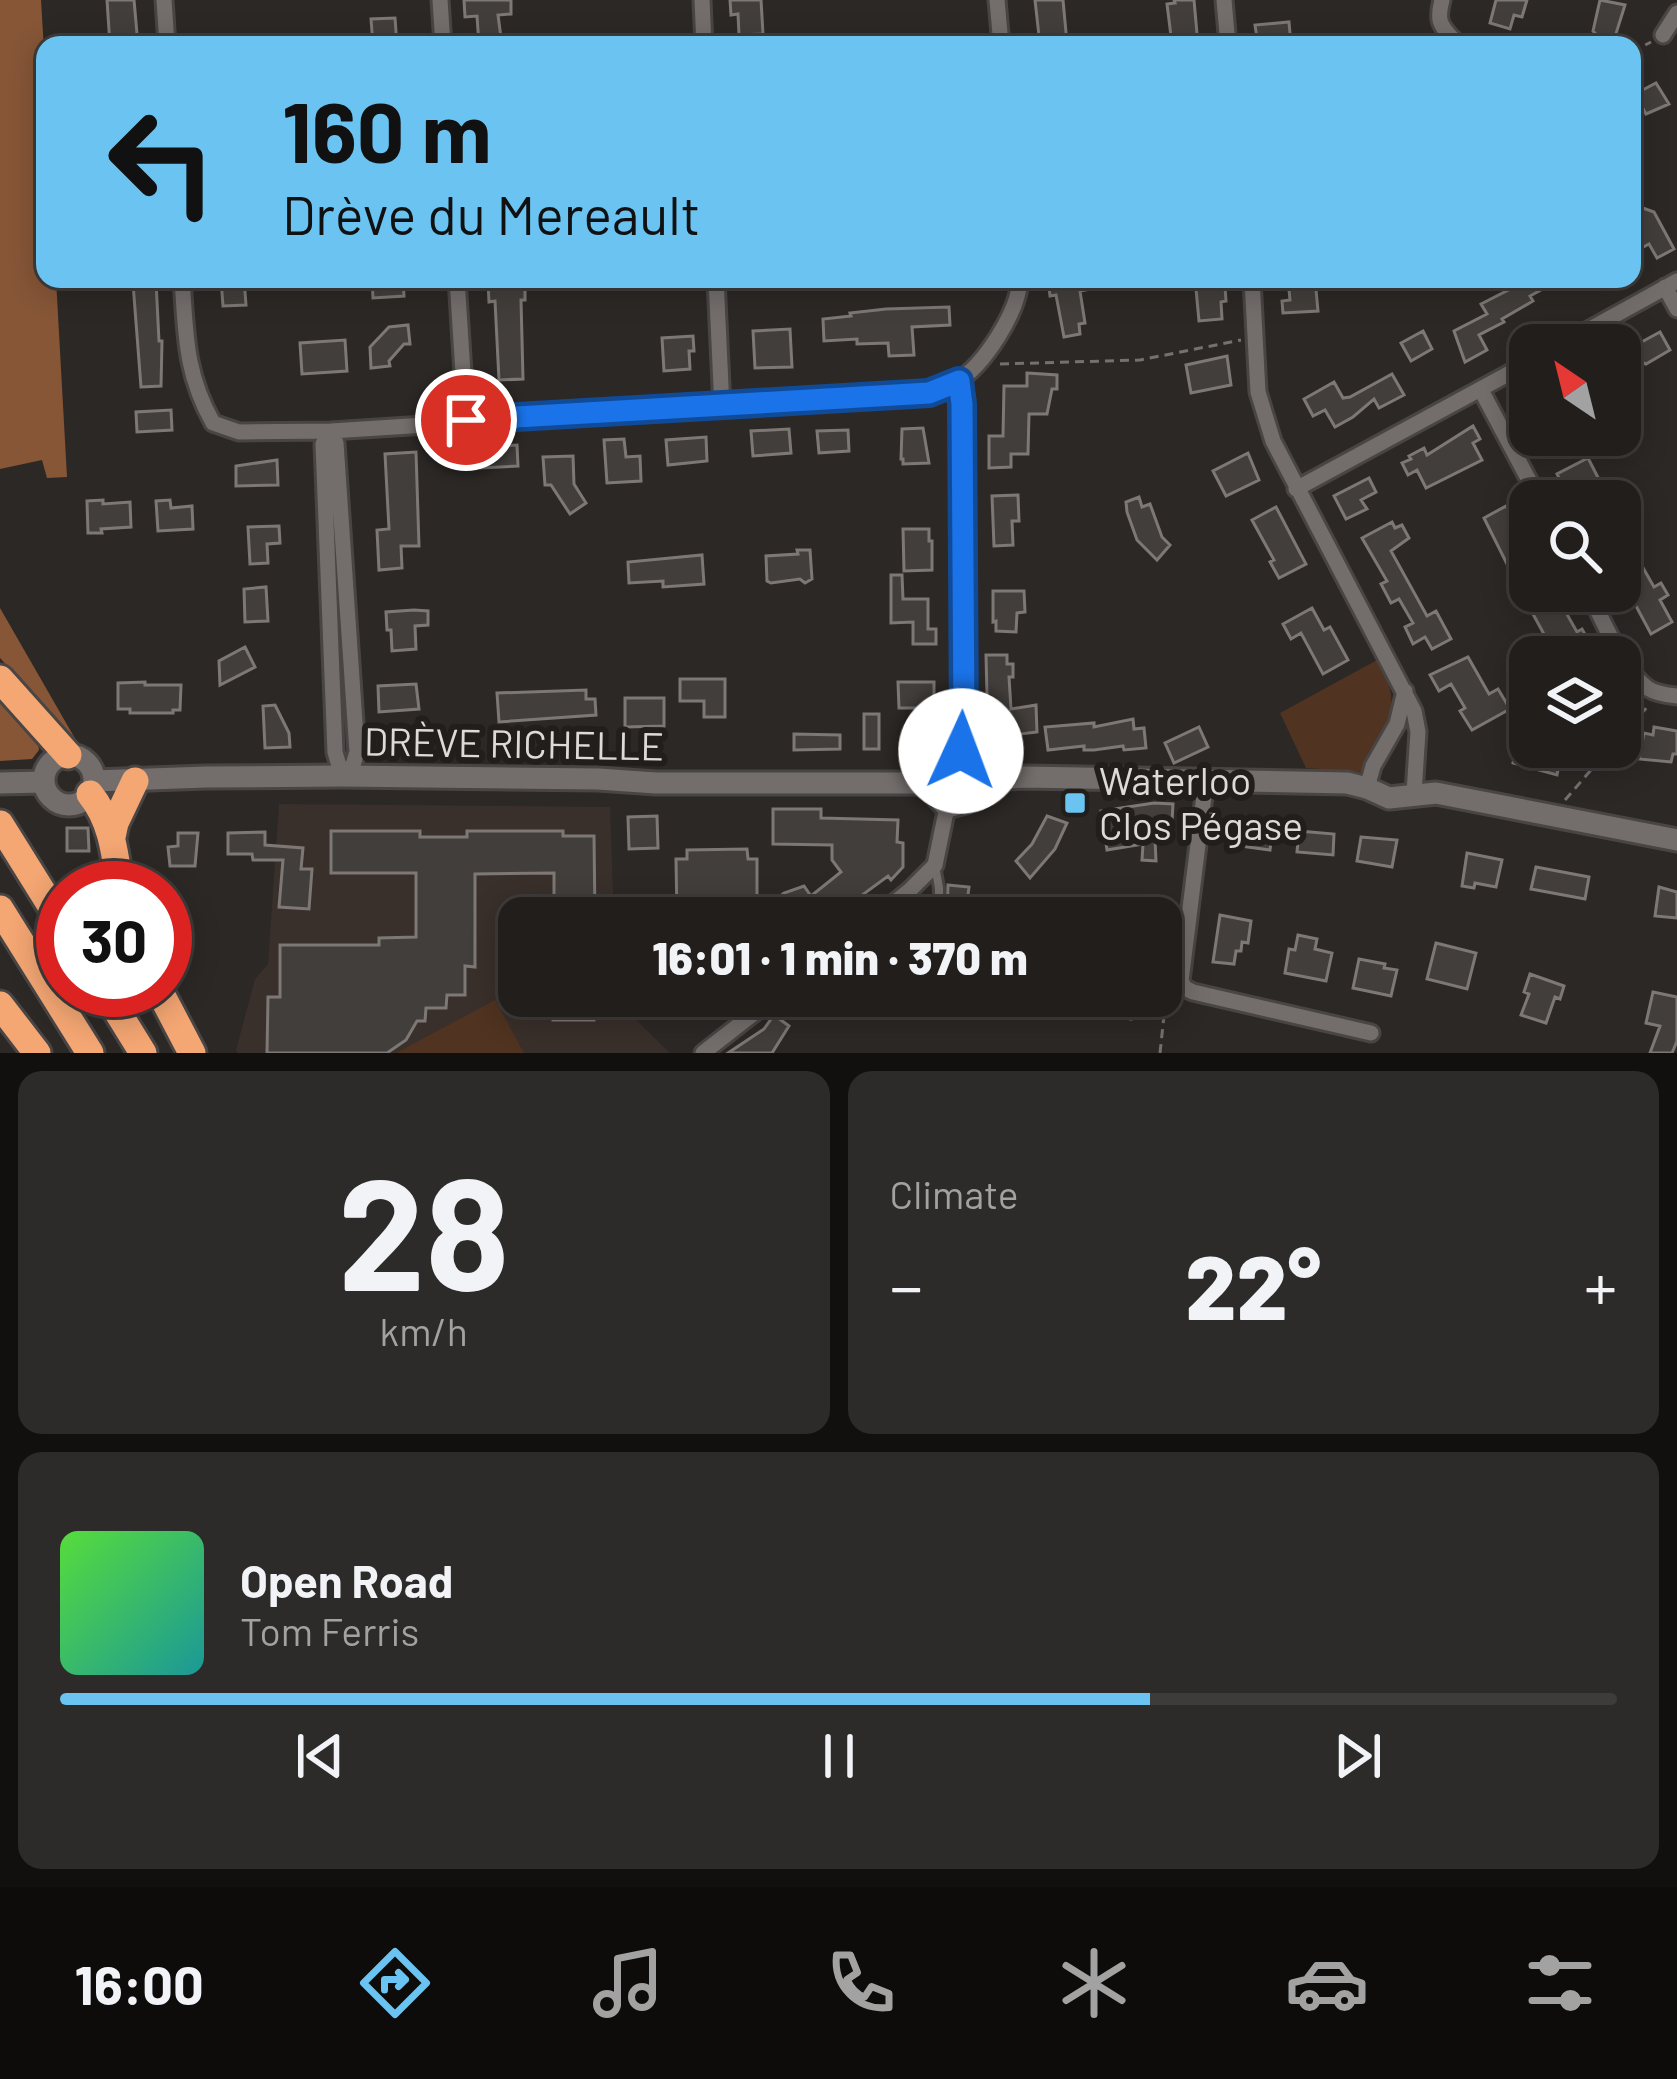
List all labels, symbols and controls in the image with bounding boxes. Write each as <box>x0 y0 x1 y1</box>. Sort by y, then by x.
text: 160 m <box>282 79 492 180</box>
icon: left <box>84 84 240 240</box>
text: Drève du Mereault <box>282 181 700 246</box>
north arrow <box>1509 324 1641 456</box>
map controls <box>1509 324 1641 768</box>
pin <box>415 369 517 471</box>
icon: arrive <box>433 387 499 453</box>
button: search <box>1509 480 1641 612</box>
button: layers <box>1509 636 1641 768</box>
position arrow <box>898 688 1024 814</box>
street label: DRÈVE RICHELLE <box>364 716 664 769</box>
place label: Waterloo Clos Pégase <box>1099 756 1303 848</box>
marker: Waterloo Clos Pégase <box>1062 790 1088 816</box>
speed limit sign: 30 <box>36 861 192 1017</box>
text: 16:01 · 1 min · 370 m <box>652 930 1028 984</box>
text: 28 <box>338 1135 510 1322</box>
text: Climate <box>890 1170 1019 1217</box>
text: 22° <box>1185 1230 1321 1338</box>
text: − <box>890 1245 923 1324</box>
text: + <box>1584 1245 1617 1324</box>
text: km/h <box>380 1307 468 1354</box>
text: Open Road <box>240 1553 453 1607</box>
text: Tom Ferris <box>240 1607 419 1654</box>
icon: previous <box>287 1723 353 1789</box>
icon: pause <box>806 1723 872 1789</box>
icon: next <box>1325 1723 1391 1789</box>
icon: directions <box>353 1941 437 2025</box>
icon: music <box>586 1941 670 2025</box>
icon: phone <box>819 1941 903 2025</box>
icon: climate <box>1052 1941 1136 2025</box>
icon: car <box>1285 1941 1369 2025</box>
icon: filters <box>1518 1941 1602 2025</box>
text: 16:00 <box>75 1951 204 2016</box>

